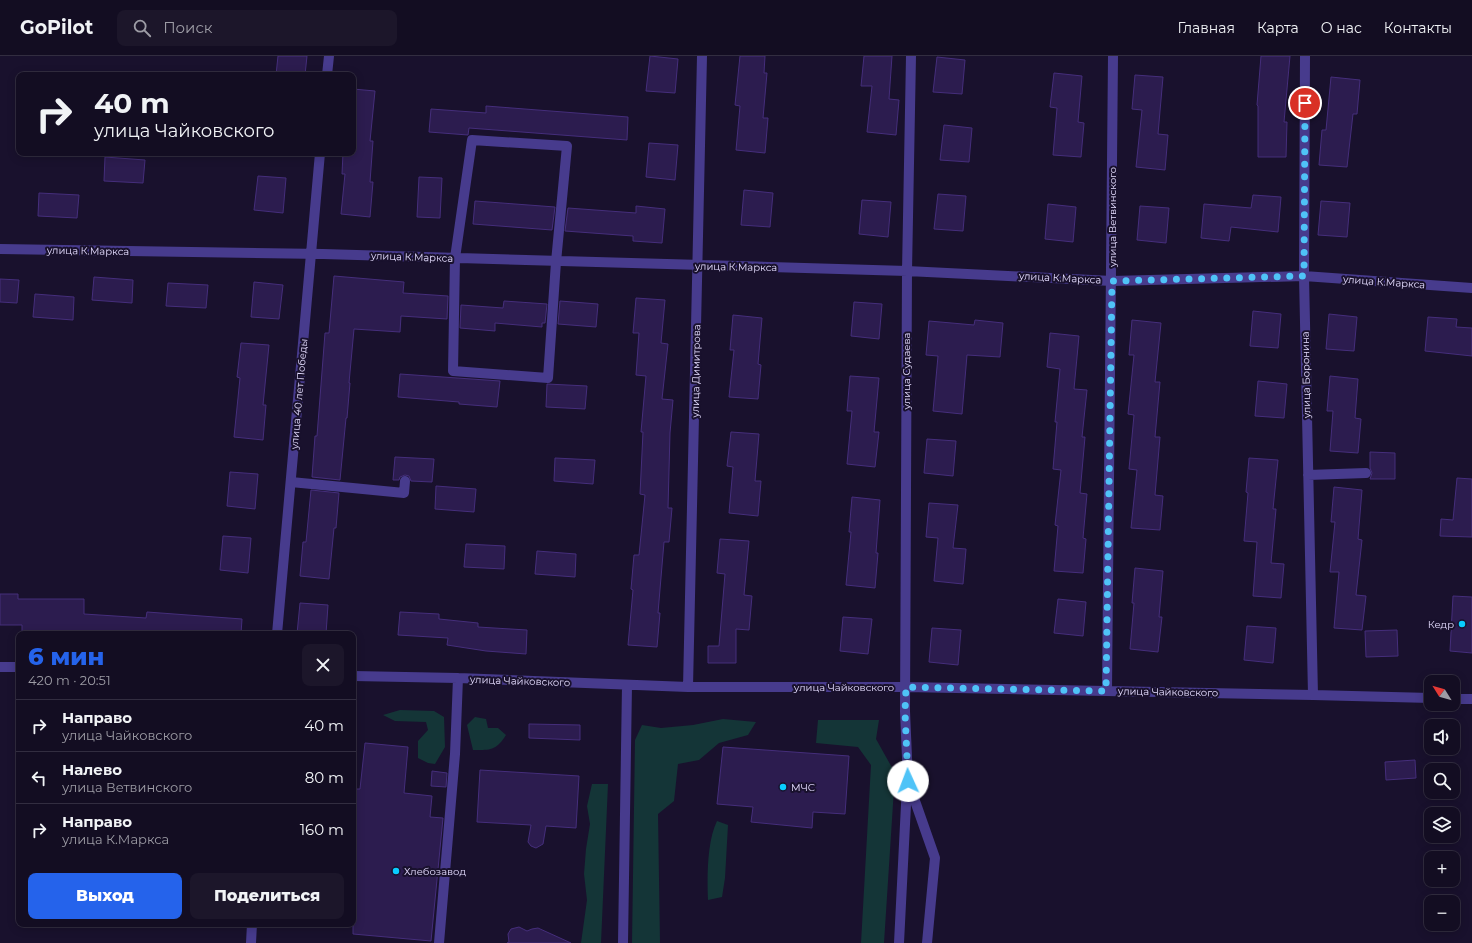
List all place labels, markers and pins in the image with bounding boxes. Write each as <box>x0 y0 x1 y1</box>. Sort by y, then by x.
pin <box>1288 86 1322 120</box>
place label: Кедр <box>1428 618 1454 631</box>
marker: Кедр <box>1457 619 1467 629</box>
place label: МЧС <box>791 781 815 794</box>
marker: МЧС <box>778 782 788 792</box>
place label: Хлебозавод <box>404 865 466 878</box>
marker: Хлебозавод <box>391 866 401 876</box>

